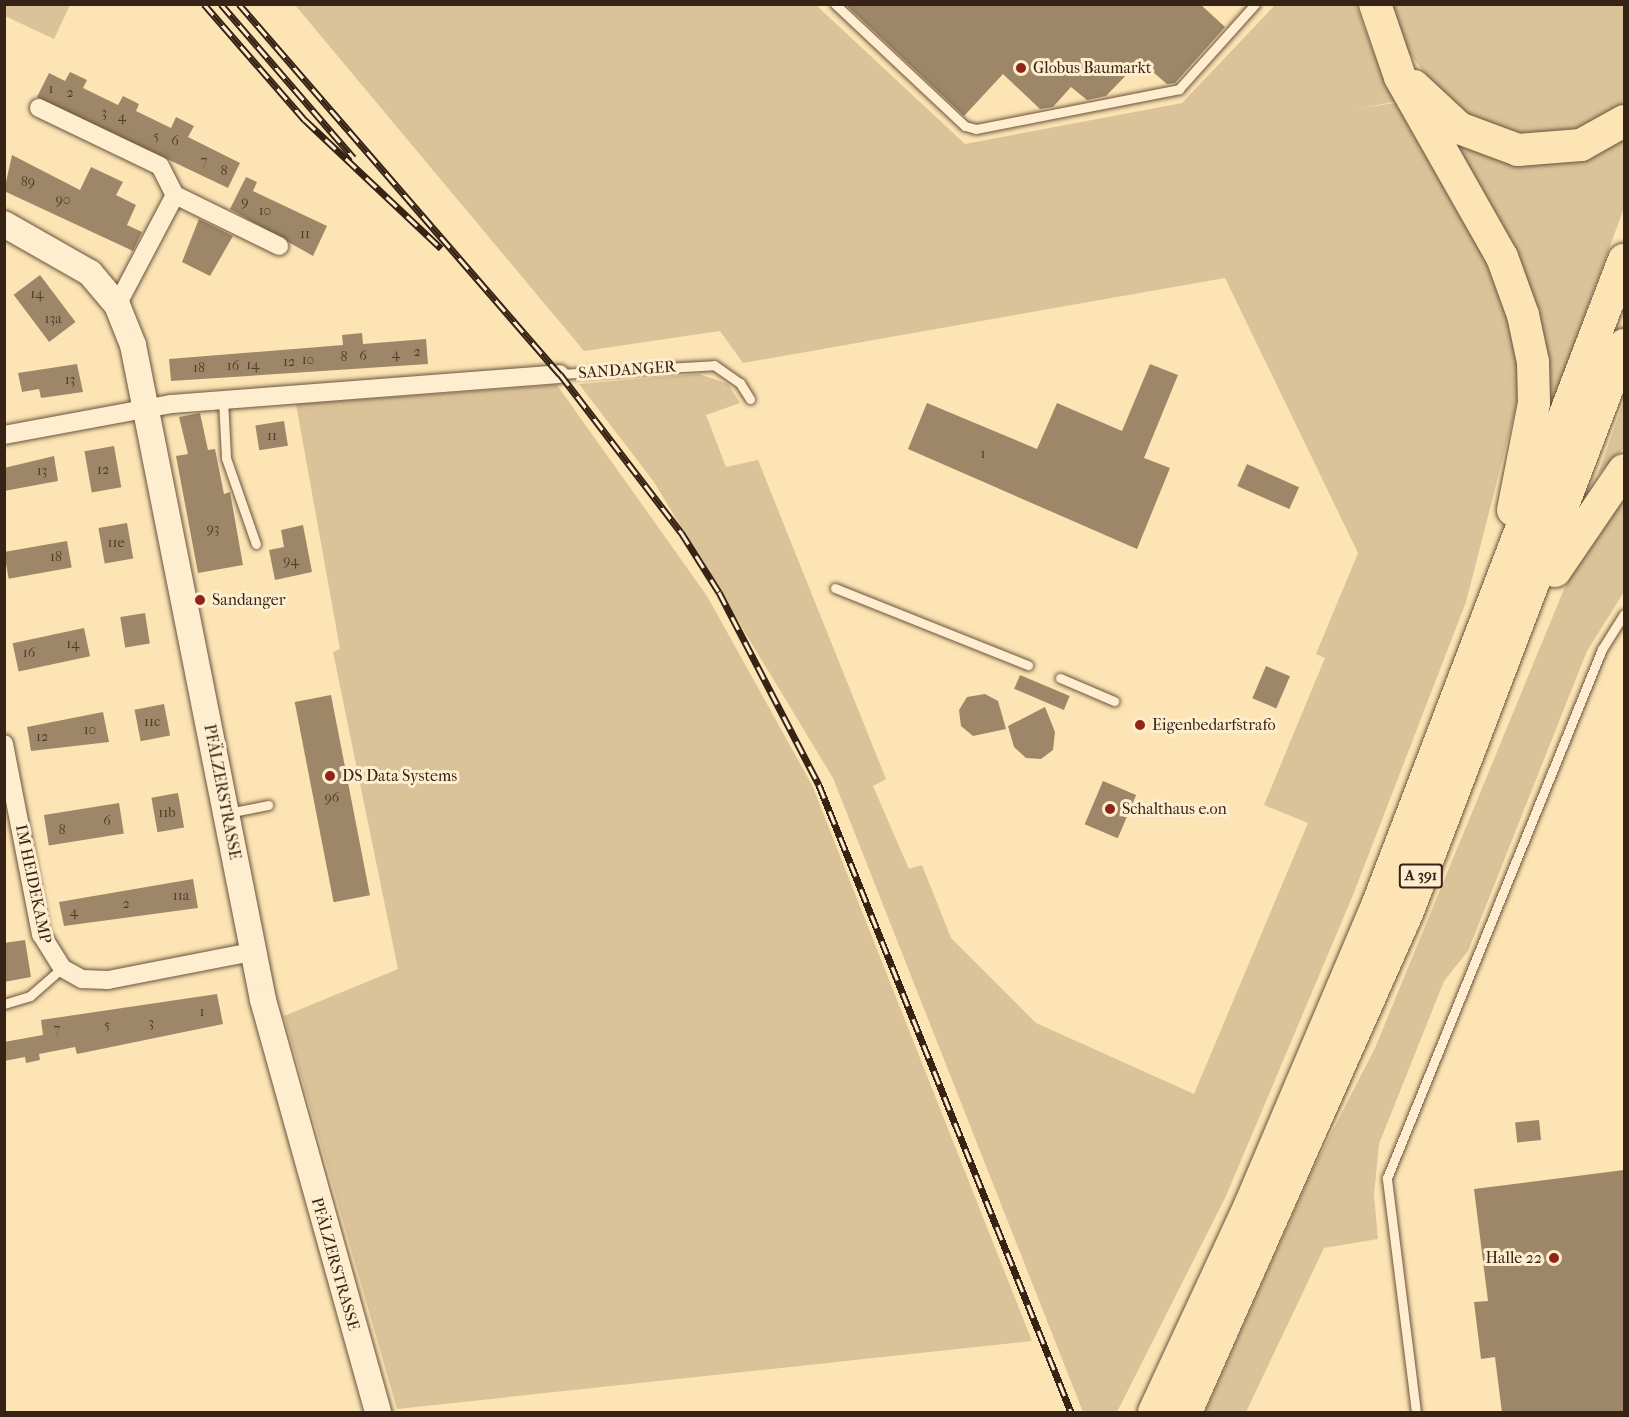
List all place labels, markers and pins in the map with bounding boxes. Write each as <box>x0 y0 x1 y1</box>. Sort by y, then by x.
place label: Globus Baumarkt <box>1033 58 1151 78</box>
marker: Globus Baumarkt <box>1014 61 1028 75</box>
place label: Sandanger <box>212 590 286 610</box>
marker: Sandanger <box>193 593 207 607</box>
place label: Eigenbedarfstrafo <box>1152 715 1276 735</box>
marker: Eigenbedarfstrafo <box>1133 718 1147 732</box>
place label: DS Data Systems <box>342 766 457 786</box>
marker: DS Data Systems <box>323 769 337 783</box>
place label: Schalthaus e.on <box>1122 799 1227 819</box>
marker: Schalthaus e.on <box>1103 802 1117 816</box>
place label: Halle 22 <box>1485 1248 1542 1268</box>
marker: Halle 22 <box>1547 1251 1561 1265</box>

